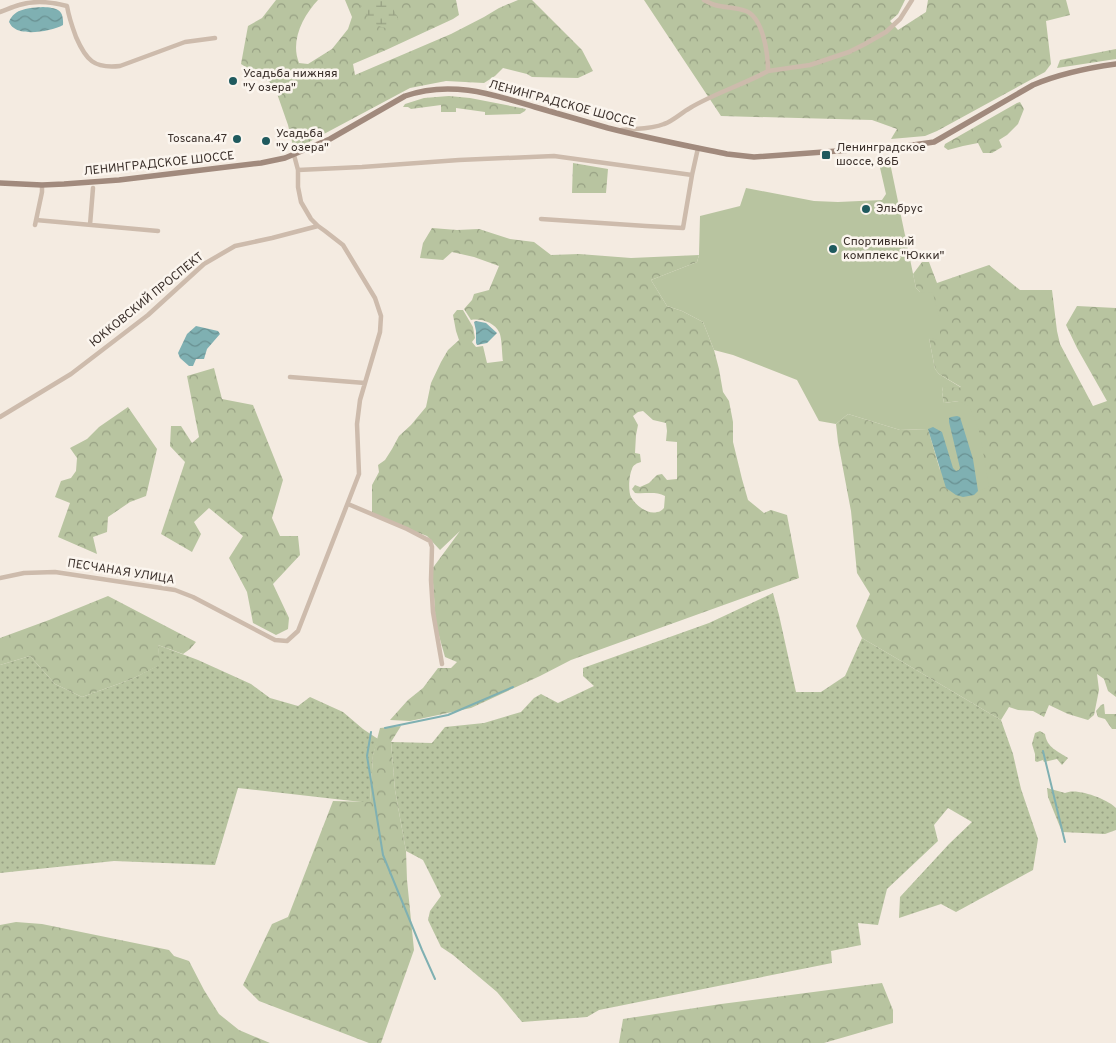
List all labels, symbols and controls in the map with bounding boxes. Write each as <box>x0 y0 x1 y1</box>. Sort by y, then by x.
place label: Усадьба нижняя "У озера" <box>243 66 337 96</box>
marker: Усадьба нижняя "У озера" <box>227 75 239 87</box>
street label: ЛЕНИНГРАДСКОЕ ШОССЕ <box>487 77 637 131</box>
place label: Усадьба "У озера" <box>276 126 329 156</box>
place label: Toscana.47 <box>167 131 227 147</box>
marker: Toscana.47 <box>231 133 243 145</box>
marker: Усадьба "У озера" <box>260 135 272 147</box>
place label: Ленинградское шоссе, 86Б <box>836 140 926 170</box>
street label: ЛЕНИНГРАДСКОЕ ШОССЕ <box>83 148 235 180</box>
marker: Ленинградское шоссе, 86Б <box>820 149 832 161</box>
place label: Эльбрус <box>876 201 923 217</box>
marker: Эльбрус <box>860 203 872 215</box>
place label: Спортивный комплекс "Юкки" <box>843 234 945 264</box>
marker: Спортивный комплекс "Юкки" <box>827 243 839 255</box>
street label: ЮККОВСКИЙ ПРОСПЕКТ <box>87 249 207 351</box>
street label: ПЕСЧАНАЯ УЛИЦА <box>66 556 176 588</box>

